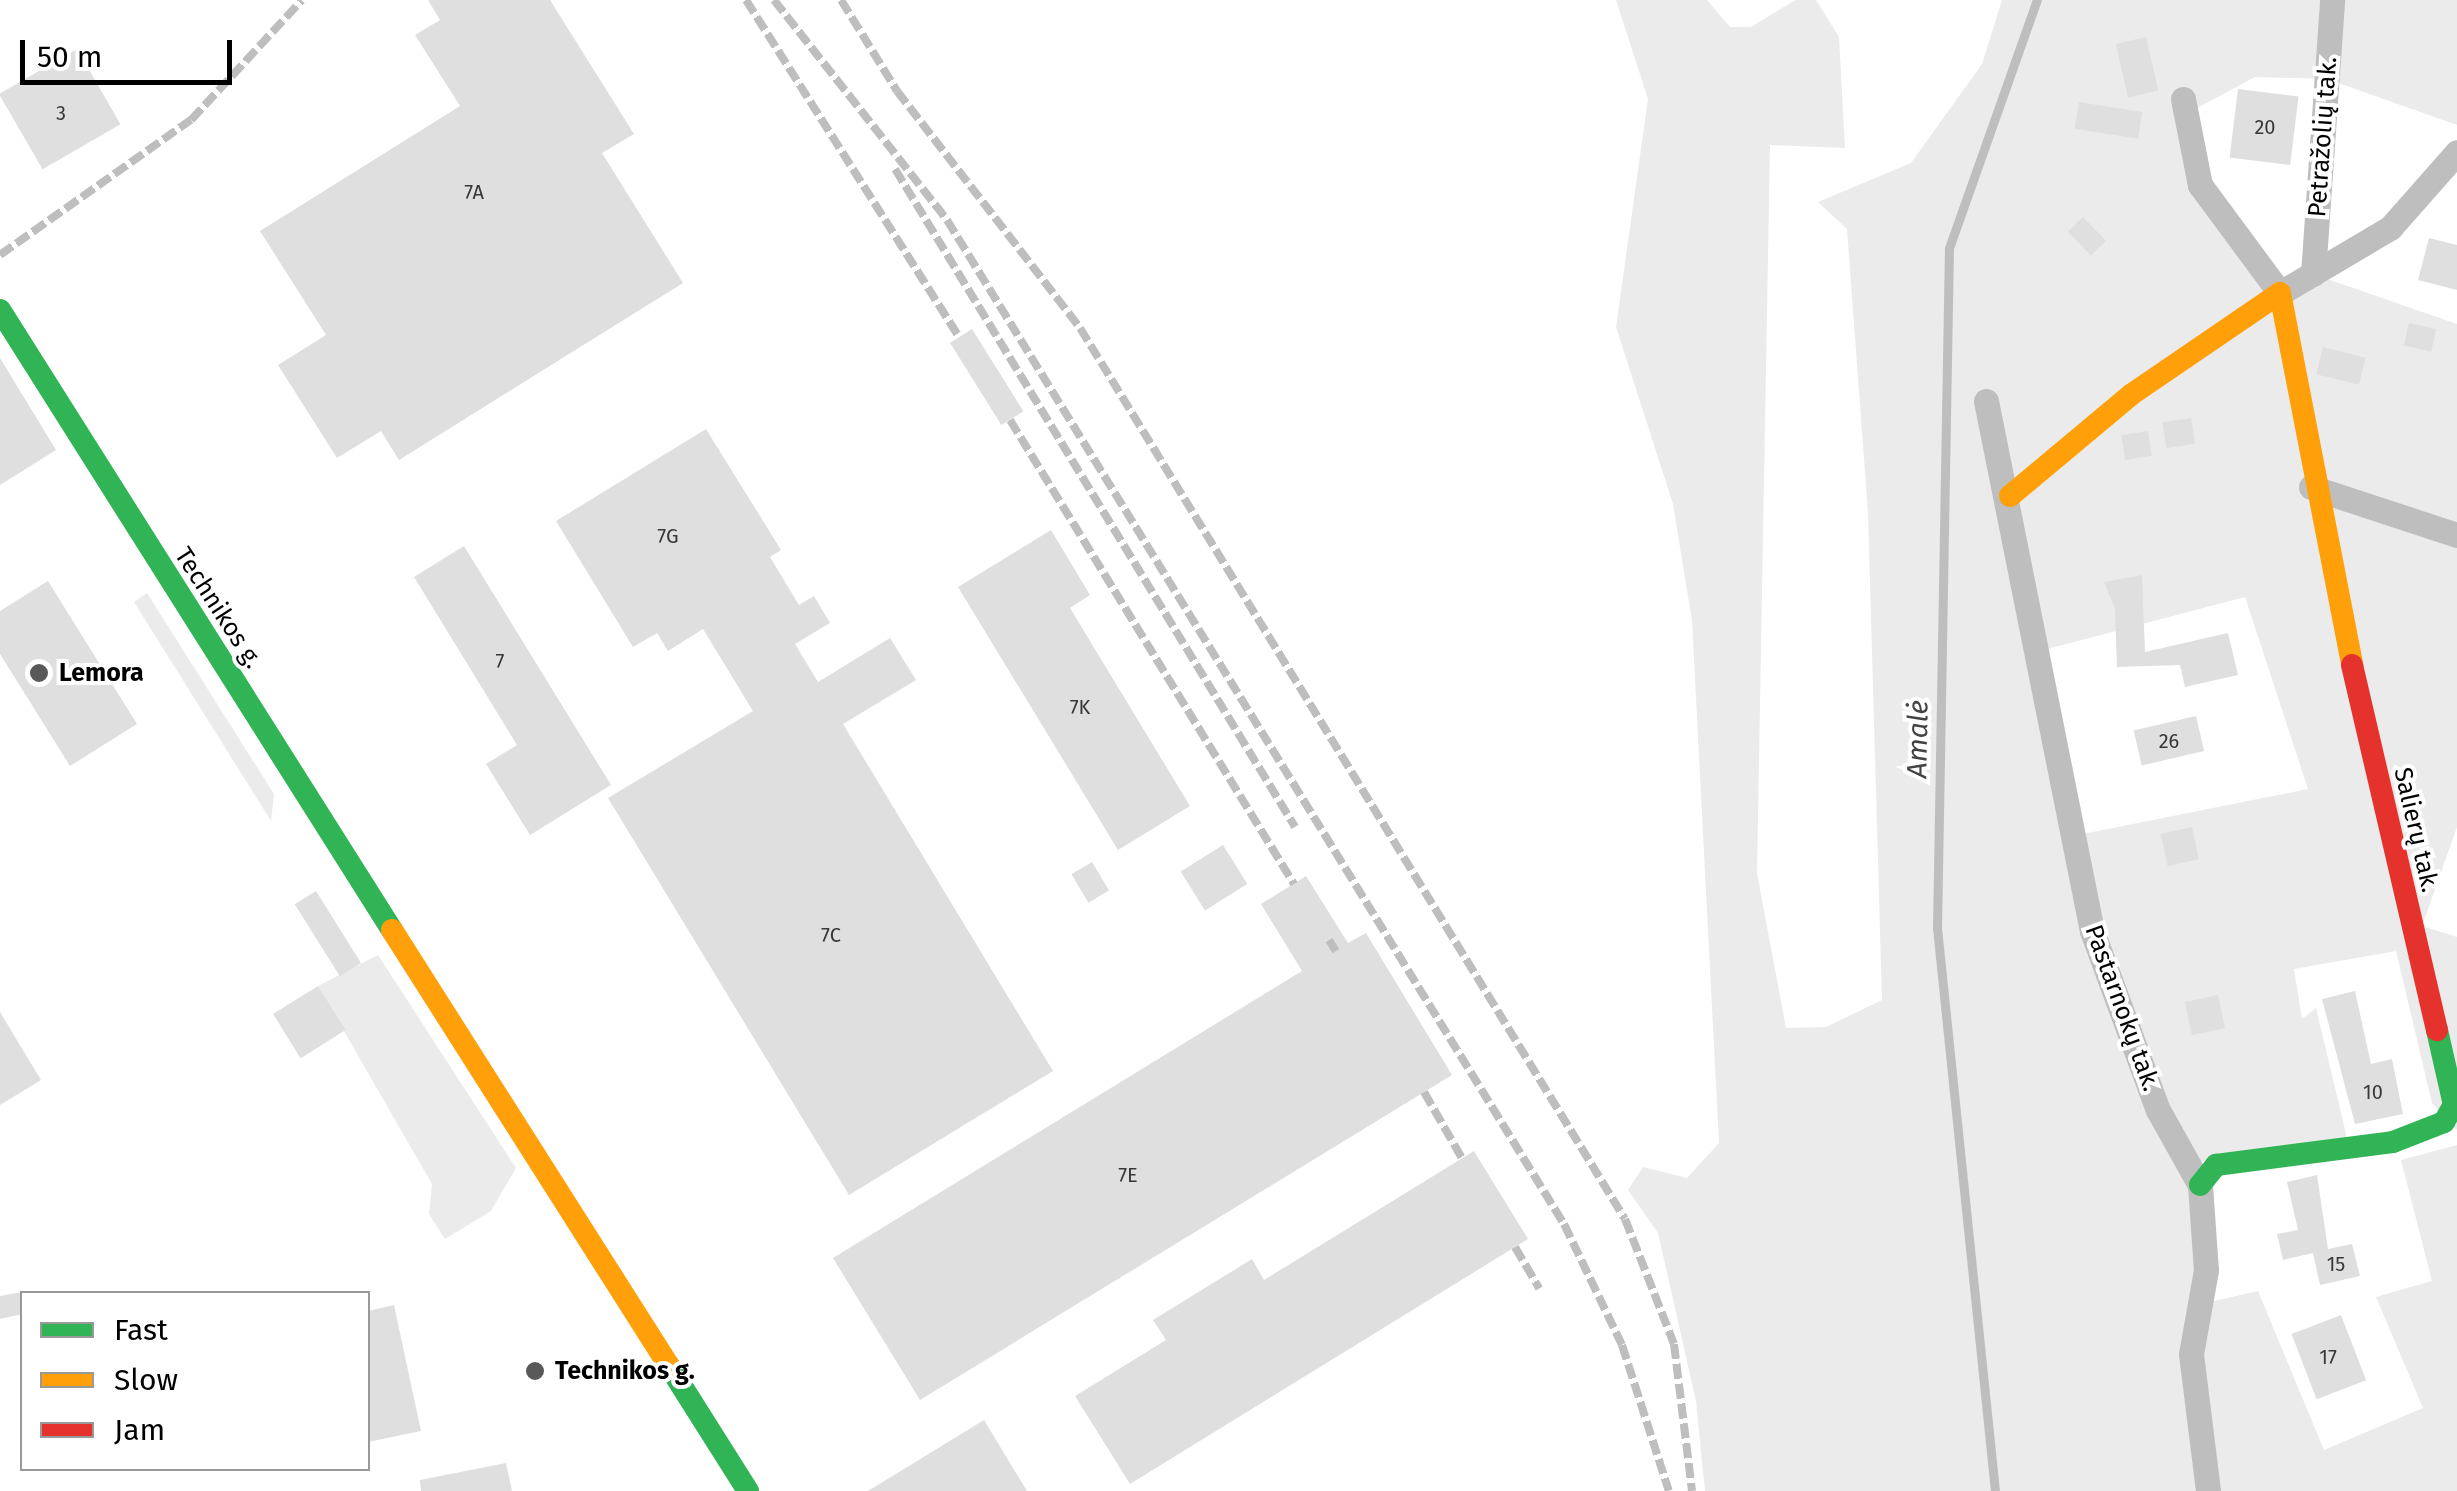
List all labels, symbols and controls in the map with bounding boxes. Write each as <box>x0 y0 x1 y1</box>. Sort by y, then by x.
scale bar <box>25 20 238 82</box>
text: 50 m <box>37 39 102 75</box>
street label: Petražolių tak. <box>2302 56 2344 218</box>
house number: 3 <box>56 101 66 125</box>
house number: 20 <box>2254 115 2276 139</box>
house number: 7A <box>464 180 484 204</box>
house number: 7G <box>657 524 679 548</box>
street label: Technikos g. <box>168 542 268 674</box>
house number: 7 <box>496 649 504 673</box>
place label: Lemora <box>59 658 144 688</box>
marker: Lemora <box>28 662 50 684</box>
house number: 7K <box>1070 695 1090 719</box>
water label: Amalė <box>1901 700 1935 778</box>
house number: 26 <box>2159 729 2179 753</box>
street label: Salierų tak. <box>2387 765 2445 895</box>
street label: Pastarnokų tak. <box>2078 921 2166 1095</box>
house number: 7C <box>821 923 841 947</box>
house number: 10 <box>2363 1080 2383 1104</box>
house number: 7E <box>1118 1163 1138 1187</box>
house number: 15 <box>2327 1252 2345 1276</box>
legend <box>20 1291 370 1471</box>
text: Fast <box>114 1312 168 1348</box>
house number: 17 <box>2319 1345 2337 1369</box>
place label: Technikos g. <box>555 1356 695 1386</box>
marker: Technikos g. <box>524 1360 546 1382</box>
text: Slow <box>114 1362 178 1398</box>
text: Jam <box>114 1412 165 1448</box>

